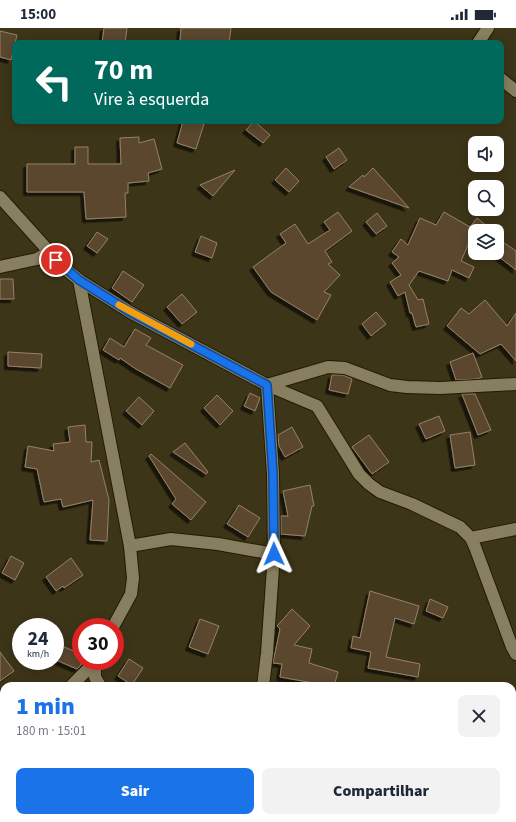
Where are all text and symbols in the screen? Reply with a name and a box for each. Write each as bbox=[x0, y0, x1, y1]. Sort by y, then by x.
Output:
text: 15:00 bbox=[20, 4, 56, 25]
text: 70 m bbox=[94, 50, 153, 90]
icon: left bbox=[28, 56, 80, 108]
text: Vire à esquerda bbox=[94, 87, 209, 112]
map controls bbox=[468, 136, 504, 260]
button: sound bbox=[468, 136, 504, 172]
button: search bbox=[468, 180, 504, 216]
button: layers bbox=[468, 224, 504, 260]
pin bbox=[39, 243, 73, 277]
icon: arrive bbox=[45, 249, 67, 271]
position arrow bbox=[253, 533, 295, 575]
speed limit sign: 30 bbox=[72, 618, 124, 670]
text: 24 bbox=[27, 625, 49, 653]
text: km/h bbox=[27, 647, 49, 661]
text: 1 min bbox=[16, 689, 75, 724]
button: close bbox=[458, 695, 500, 737]
text: 180 m · 15:01 bbox=[16, 722, 86, 740]
button: Sair bbox=[16, 768, 254, 814]
button: Compartilhar bbox=[262, 768, 500, 814]

